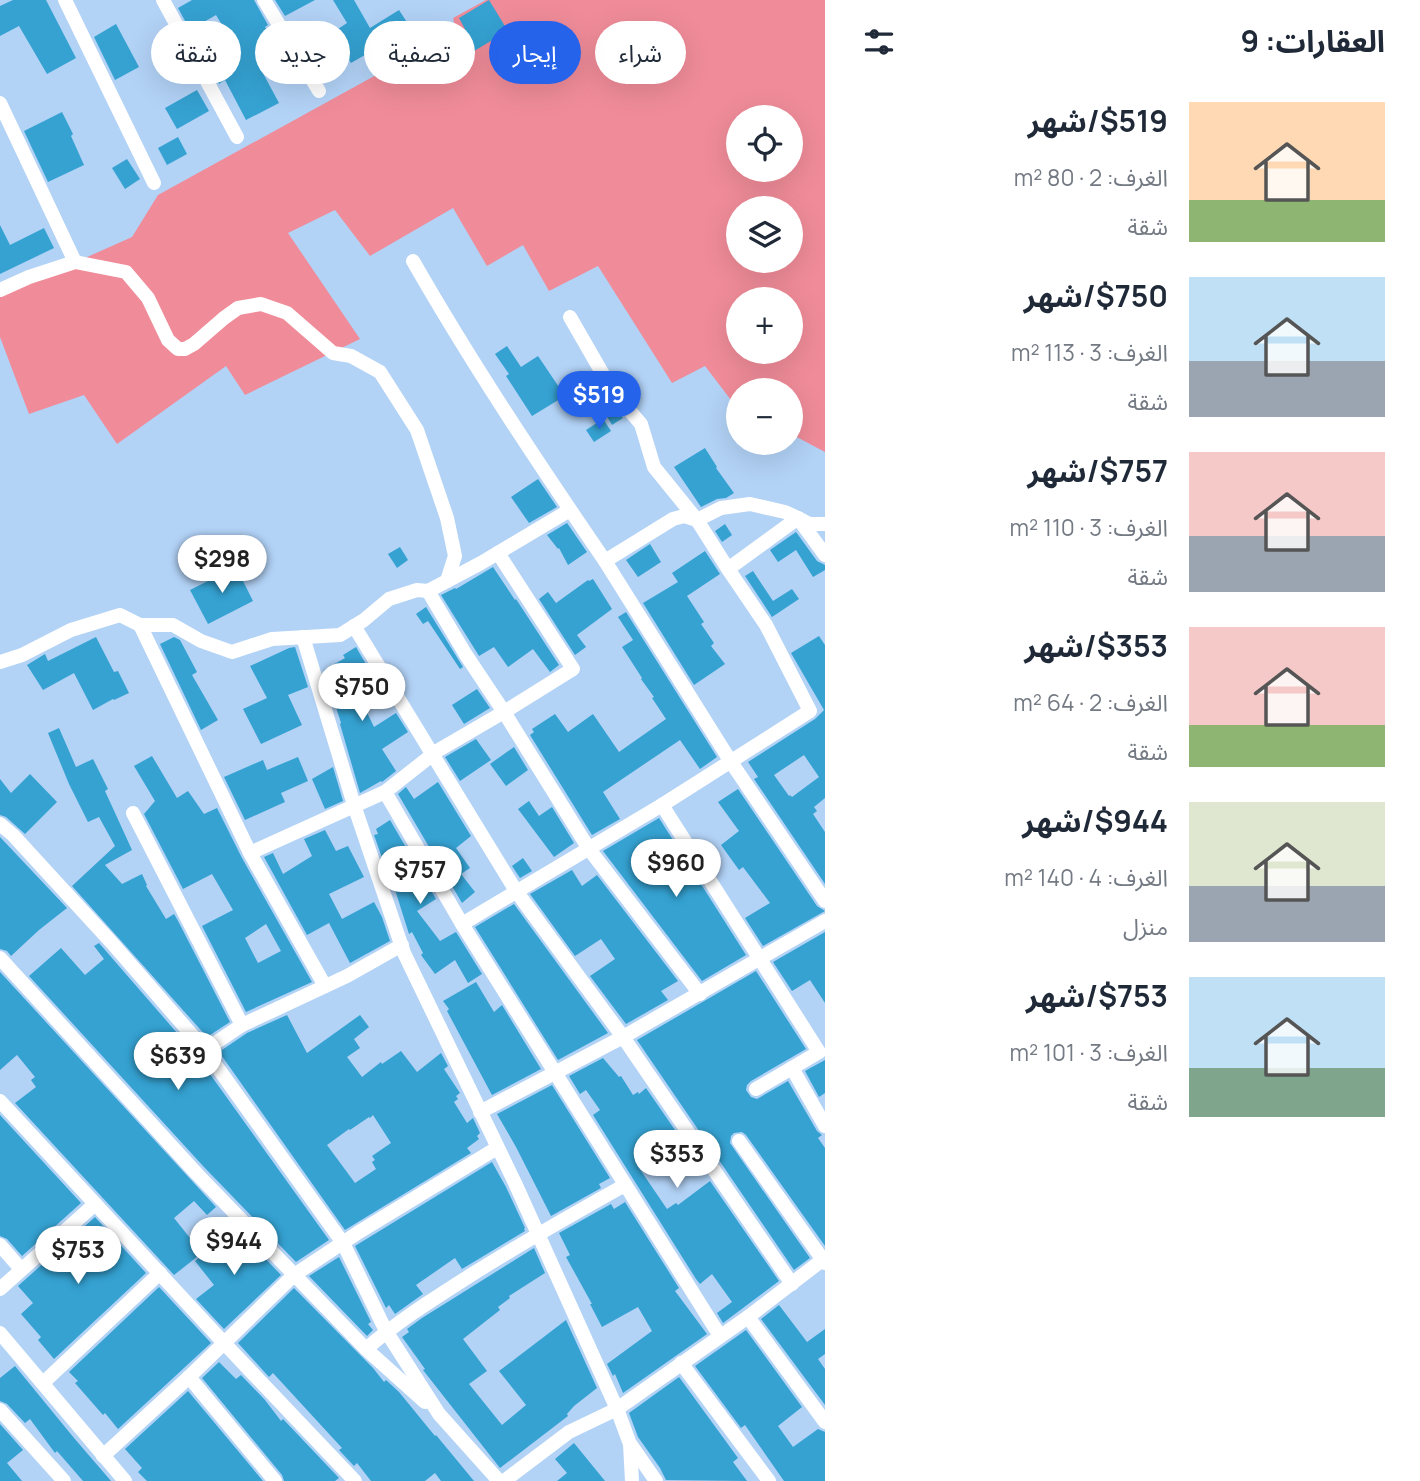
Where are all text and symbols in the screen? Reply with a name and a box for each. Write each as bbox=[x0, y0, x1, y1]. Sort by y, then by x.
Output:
text: العقارات: 9 bbox=[1241, 20, 1385, 61]
chip: شقة bbox=[151, 21, 241, 84]
chip: جديد bbox=[255, 21, 350, 84]
chip: تصفية bbox=[364, 21, 475, 84]
chip: إيجار bbox=[489, 21, 581, 84]
chip: شراء bbox=[595, 21, 686, 84]
icon: filters bbox=[860, 23, 898, 61]
text: $519/شهر bbox=[1028, 100, 1168, 141]
map controls bbox=[726, 105, 803, 455]
button: locate bbox=[726, 105, 803, 182]
icon: home bbox=[1245, 130, 1329, 214]
text: الغرف: 2 · 80 m² bbox=[1014, 161, 1168, 193]
button: layers bbox=[726, 196, 803, 273]
text: شقة bbox=[1127, 210, 1168, 242]
text: $750/شهر bbox=[1024, 275, 1168, 316]
button: + bbox=[726, 287, 803, 364]
icon: home bbox=[1245, 305, 1329, 389]
text: الغرف: 3 · 113 m² bbox=[1011, 336, 1168, 368]
pin: $519 bbox=[558, 372, 640, 431]
text: $519 bbox=[573, 378, 625, 410]
button: − bbox=[726, 378, 803, 455]
text: شقة bbox=[1127, 385, 1168, 417]
text: $757/شهر bbox=[1027, 450, 1168, 491]
icon: home bbox=[1245, 480, 1329, 564]
text: الغرف: 3 · 110 m² bbox=[1010, 511, 1168, 543]
pin: $298 bbox=[181, 536, 263, 595]
text: $298 bbox=[194, 542, 250, 574]
text: شقة bbox=[1127, 560, 1168, 592]
text: $353/شهر bbox=[1025, 625, 1168, 666]
icon: home bbox=[1245, 655, 1329, 739]
pin: $750 bbox=[321, 664, 403, 723]
text: $750 bbox=[334, 670, 390, 702]
text: الغرف: 2 · 64 m² bbox=[1013, 686, 1168, 718]
text: شقة bbox=[1127, 735, 1168, 767]
text: $944/شهر bbox=[1022, 800, 1168, 841]
icon: home bbox=[1245, 830, 1329, 914]
pin: $960 bbox=[635, 839, 717, 899]
pin: $757 bbox=[379, 846, 461, 906]
text: $960 bbox=[647, 846, 705, 878]
text: $757 bbox=[394, 853, 446, 885]
text: الغرف: 4 · 140 m² bbox=[1004, 861, 1168, 893]
text: منزل bbox=[1123, 910, 1168, 942]
text: $753/شهر bbox=[1026, 975, 1168, 1016]
icon: home bbox=[1245, 1005, 1329, 1089]
pin: $639 bbox=[137, 1032, 219, 1092]
text: الغرف: 3 · 101 m² bbox=[1010, 1036, 1168, 1068]
text: $639 bbox=[150, 1039, 206, 1071]
text: شقة bbox=[1127, 1085, 1168, 1117]
pin: $353 bbox=[636, 1130, 718, 1190]
text: $353 bbox=[650, 1137, 704, 1169]
pin: $944 bbox=[193, 1218, 275, 1277]
text: $944 bbox=[206, 1224, 262, 1256]
pin: $753 bbox=[37, 1226, 119, 1286]
text: $753 bbox=[51, 1233, 105, 1265]

